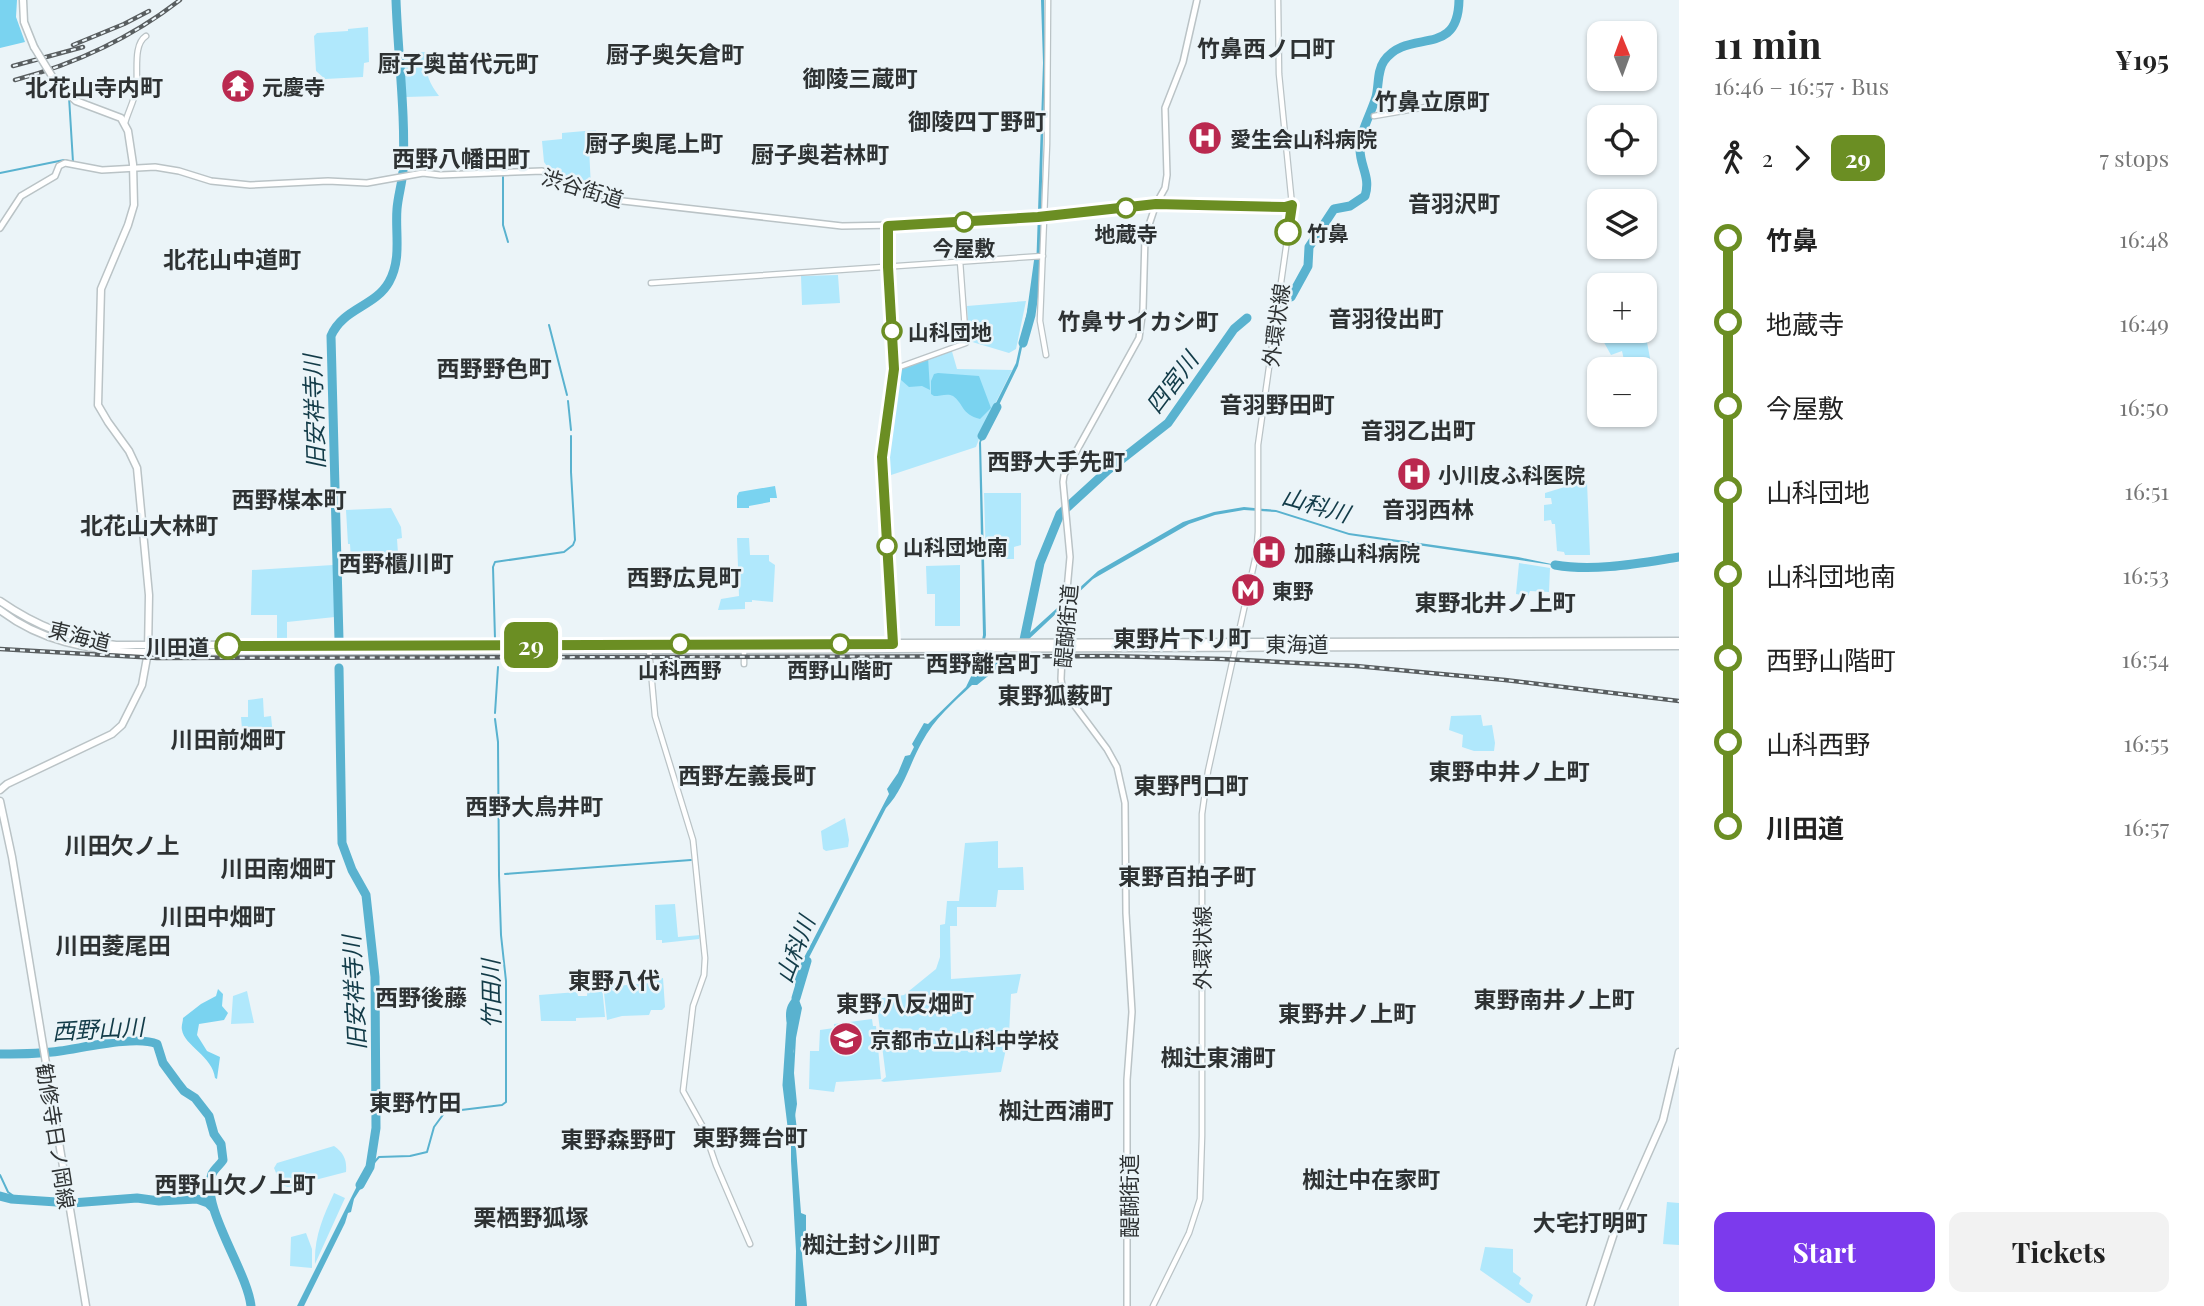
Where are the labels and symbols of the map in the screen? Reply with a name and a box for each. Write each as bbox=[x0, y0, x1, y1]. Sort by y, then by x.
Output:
north arrow bbox=[1587, 21, 1657, 91]
district label: 竹鼻西ノ口町 bbox=[1197, 32, 1335, 63]
district label: 厨子奥矢倉町 bbox=[606, 38, 744, 69]
district label: 厨子奥苗代元町 bbox=[378, 47, 539, 78]
district label: 御陵三蔵町 bbox=[803, 62, 918, 93]
temple icon: 元慶寺 bbox=[219, 67, 257, 105]
district label: 北花山寺内町 bbox=[25, 71, 163, 102]
place label: 元慶寺 bbox=[262, 72, 325, 100]
district label: 竹鼻立原町 bbox=[1375, 85, 1490, 116]
district label: 御陵四丁野町 bbox=[908, 105, 1046, 136]
hospital icon: 愛生会山科病院 bbox=[1186, 119, 1224, 157]
place label: 愛生会山科病院 bbox=[1230, 124, 1377, 152]
district label: 厨子奥尾上町 bbox=[585, 127, 723, 158]
district label: 厨子奥若林町 bbox=[751, 138, 889, 169]
district label: 西野八幡田町 bbox=[392, 142, 530, 173]
street label: 渋谷街道 bbox=[539, 161, 627, 213]
district label: 音羽沢町 bbox=[1408, 187, 1500, 218]
marker: 地蔵寺 bbox=[1116, 198, 1136, 218]
marker: 今屋敷 bbox=[954, 212, 974, 232]
place label: 竹鼻 bbox=[1307, 218, 1349, 246]
place label: 地蔵寺 bbox=[1095, 219, 1158, 247]
marker: 竹鼻 bbox=[1275, 219, 1301, 245]
place label: 今屋敷 bbox=[933, 233, 996, 261]
district label: 北花山中道町 bbox=[163, 243, 301, 274]
street label: 外環状線 bbox=[1255, 281, 1295, 369]
district label: 音羽役出町 bbox=[1329, 302, 1444, 333]
district label: 竹鼻サイカシ町 bbox=[1058, 305, 1219, 336]
place label: 山科団地 bbox=[908, 317, 992, 345]
marker: 山科団地 bbox=[882, 321, 902, 341]
water label: 四宮川 bbox=[1138, 343, 1206, 419]
water label: 旧安祥寺川 bbox=[295, 351, 330, 470]
district label: 西野野色町 bbox=[437, 352, 552, 383]
district label: 音羽野田町 bbox=[1220, 388, 1335, 419]
district label: 音羽乙出町 bbox=[1361, 414, 1476, 445]
district label: 西野大手先町 bbox=[987, 445, 1125, 476]
hospital icon: 小川皮ふ科医院 bbox=[1395, 455, 1433, 493]
place label: 小川皮ふ科医院 bbox=[1438, 460, 1585, 488]
water label: 山科川 bbox=[1279, 480, 1356, 529]
district label: 西野楳本町 bbox=[232, 483, 347, 514]
district label: 音羽西林 bbox=[1382, 493, 1474, 524]
district label: 北花山大林町 bbox=[80, 509, 218, 540]
place label: 山科団地南 bbox=[903, 532, 1008, 560]
hospital icon: 加藤山科病院 bbox=[1250, 533, 1288, 571]
marker: 山科団地南 bbox=[877, 536, 897, 556]
place label: 加藤山科病院 bbox=[1294, 538, 1420, 566]
district label: 西野櫃川町 bbox=[339, 547, 454, 578]
district label: 西野広見町 bbox=[627, 561, 742, 592]
metro station icon: 東野 bbox=[1229, 571, 1267, 609]
place label: 東野 bbox=[1272, 576, 1314, 604]
street label: 醍醐街道 bbox=[1047, 583, 1083, 669]
district label: 東野北井ノ上町 bbox=[1415, 586, 1576, 617]
street label: 東海道 bbox=[46, 614, 114, 656]
line badge: 29 bbox=[500, 622, 562, 668]
district label: 東野片下リ町 bbox=[1113, 622, 1251, 653]
street label: 東海道 bbox=[1266, 629, 1329, 657]
place label: 川田道 bbox=[146, 632, 209, 660]
marker: 川田道 bbox=[215, 633, 241, 659]
marker: 山科西野 bbox=[670, 634, 690, 654]
marker: 西野山階町 bbox=[830, 634, 850, 654]
district label: 西野離宮町 bbox=[926, 647, 1041, 678]
place label: 山科西野 bbox=[638, 655, 722, 683]
place label: 西野山階町 bbox=[788, 655, 893, 683]
district label: 東野狐薮町 bbox=[998, 679, 1113, 710]
district label: 川田前畑町 bbox=[171, 723, 286, 754]
district label: 東野中井ノ上町 bbox=[1429, 755, 1590, 786]
district label: 西野左義長町 bbox=[678, 759, 816, 790]
district label: 東野門口町 bbox=[1134, 769, 1249, 800]
district label: 西野大鳥井町 bbox=[465, 790, 603, 821]
district label: 川田欠ノ上 bbox=[65, 829, 180, 860]
district label: 川田南畑町 bbox=[221, 852, 336, 883]
district label: 東野百拍子町 bbox=[1118, 860, 1256, 891]
district label: 川田中畑町 bbox=[161, 900, 276, 931]
street label: 外環状線 bbox=[1187, 906, 1215, 990]
water label: 山科川 bbox=[767, 908, 822, 987]
district label: 川田菱尾田 bbox=[56, 929, 171, 960]
water label: 旧安祥寺川 bbox=[334, 932, 371, 1051]
water label: 竹田川 bbox=[474, 956, 506, 1029]
district label: 東野八代 bbox=[568, 964, 660, 995]
district label: 西野後藤 bbox=[375, 981, 467, 1012]
district label: 東野南井ノ上町 bbox=[1474, 983, 1635, 1014]
district label: 東野八反畑町 bbox=[836, 987, 974, 1018]
district label: 東野井ノ上町 bbox=[1278, 997, 1416, 1028]
water label: 西野山川 bbox=[51, 1010, 148, 1046]
school or university icon: 京都市立山科中学校 bbox=[827, 1020, 865, 1058]
place label: 京都市立山科中学校 bbox=[870, 1025, 1059, 1053]
district label: 椥辻東浦町 bbox=[1161, 1041, 1276, 1072]
street label: 勧修寺日ノ岡線 bbox=[32, 1061, 82, 1211]
district label: 東野竹田 bbox=[369, 1086, 461, 1117]
district label: 椥辻西浦町 bbox=[999, 1094, 1114, 1125]
district label: 東野舞台町 bbox=[693, 1121, 808, 1152]
district label: 東野森野町 bbox=[561, 1123, 676, 1154]
street label: 醍醐街道 bbox=[1114, 1154, 1142, 1238]
district label: 椥辻中在家町 bbox=[1302, 1163, 1440, 1194]
district label: 西野山欠ノ上町 bbox=[155, 1168, 316, 1199]
district label: 栗栖野狐塚 bbox=[474, 1201, 589, 1232]
district label: 大宅打明町 bbox=[1533, 1206, 1648, 1237]
district label: 椥辻封シ川町 bbox=[802, 1228, 940, 1259]

